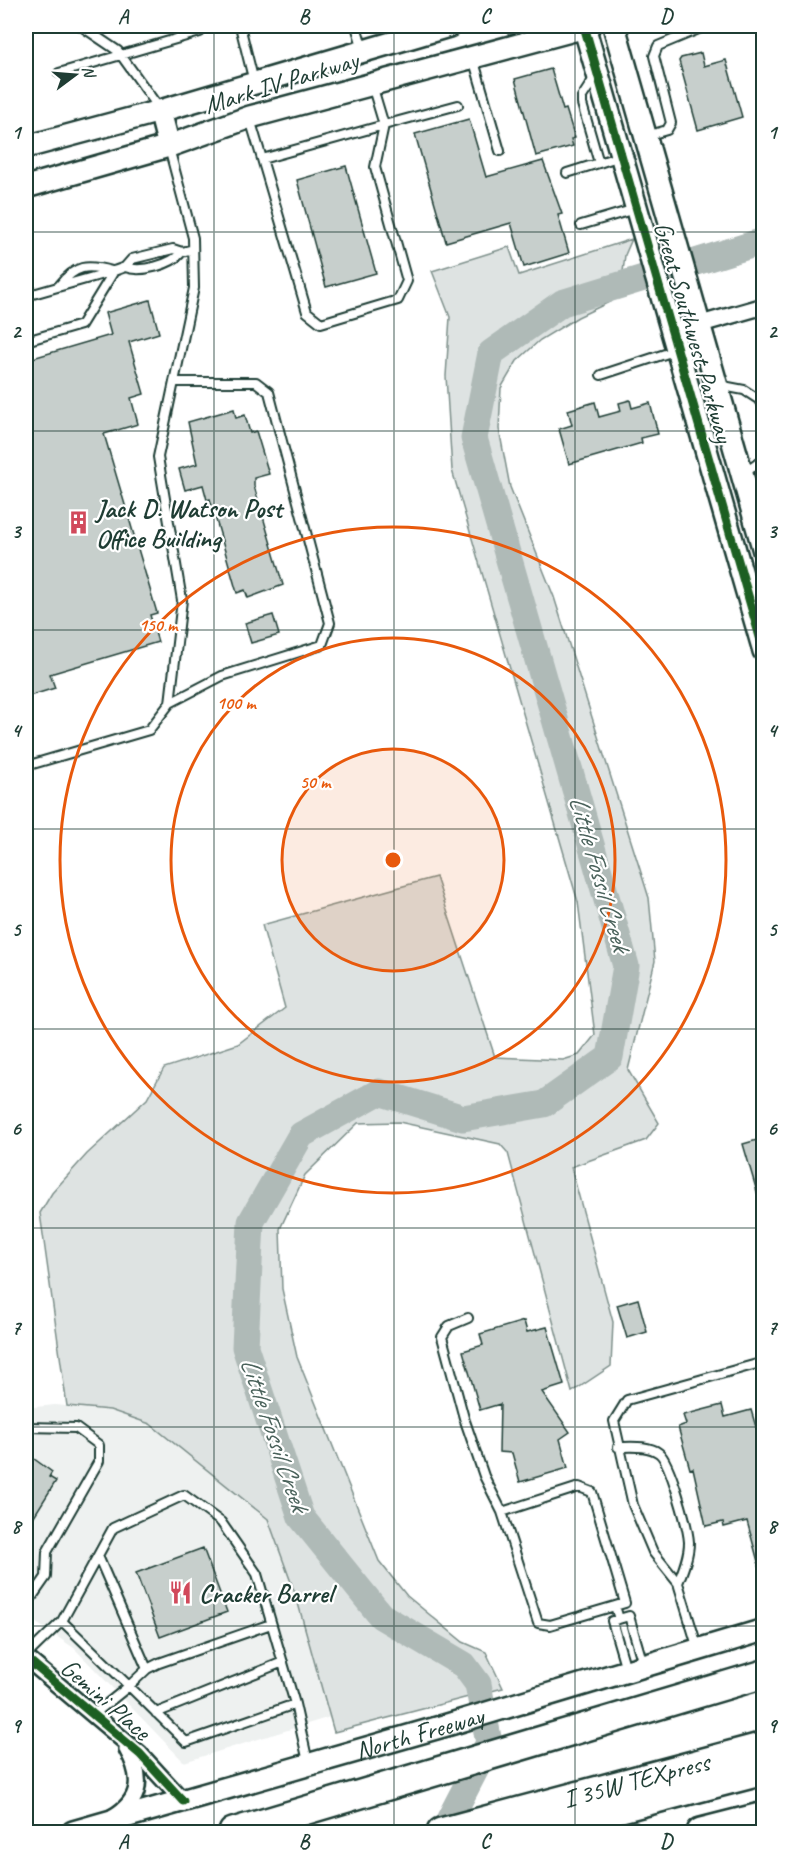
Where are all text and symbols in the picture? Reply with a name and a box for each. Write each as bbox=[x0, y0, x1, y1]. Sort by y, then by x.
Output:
text: A bbox=[118, 4, 130, 29]
text: B bbox=[299, 4, 311, 29]
text: C bbox=[480, 4, 492, 29]
text: D bbox=[660, 4, 674, 29]
street label: Mark IV Parkway bbox=[200, 43, 364, 122]
north arrow bbox=[45, 45, 105, 105]
text: N bbox=[77, 64, 100, 82]
text: 1 bbox=[12, 120, 23, 145]
text: 1 bbox=[768, 120, 779, 145]
street label: Great Southwest Parkway bbox=[646, 218, 741, 448]
text: 2 bbox=[12, 319, 23, 344]
text: 2 bbox=[768, 319, 779, 344]
place label: Jack D. Watson Post Office Building bbox=[94, 492, 285, 555]
building icon: Jack D. Watson Post Office Building bbox=[65, 510, 91, 536]
text: 3 bbox=[12, 519, 23, 544]
text: 3 bbox=[768, 519, 779, 544]
text: 150 m bbox=[139, 614, 179, 636]
text: 100 m bbox=[217, 692, 257, 714]
text: 4 bbox=[12, 718, 24, 743]
text: 4 bbox=[768, 718, 780, 743]
text: 50 m bbox=[300, 771, 332, 793]
water label: Little Fossil Creek bbox=[562, 791, 640, 959]
centre of rings bbox=[383, 850, 403, 870]
text: 5 bbox=[12, 917, 23, 942]
text: 5 bbox=[768, 917, 779, 942]
text: 6 bbox=[11, 1116, 22, 1141]
text: 6 bbox=[767, 1116, 778, 1141]
text: 7 bbox=[12, 1315, 23, 1340]
text: 7 bbox=[768, 1315, 779, 1340]
water label: Little Fossil Creek bbox=[233, 1353, 318, 1519]
text: 8 bbox=[12, 1514, 24, 1539]
text: 8 bbox=[768, 1514, 780, 1539]
place label: Cracker Barrel bbox=[199, 1577, 338, 1610]
restaurant icon: Cracker Barrel bbox=[168, 1580, 194, 1606]
street label: Gemini Place bbox=[54, 1651, 159, 1749]
street label: North Freeway bbox=[351, 1698, 489, 1767]
text: 9 bbox=[12, 1713, 23, 1738]
text: 9 bbox=[768, 1713, 779, 1738]
street label: I 35W TEXpress bbox=[560, 1745, 715, 1816]
text: A bbox=[118, 1829, 130, 1854]
text: B bbox=[299, 1829, 311, 1854]
text: C bbox=[480, 1829, 492, 1854]
text: D bbox=[660, 1829, 674, 1854]

